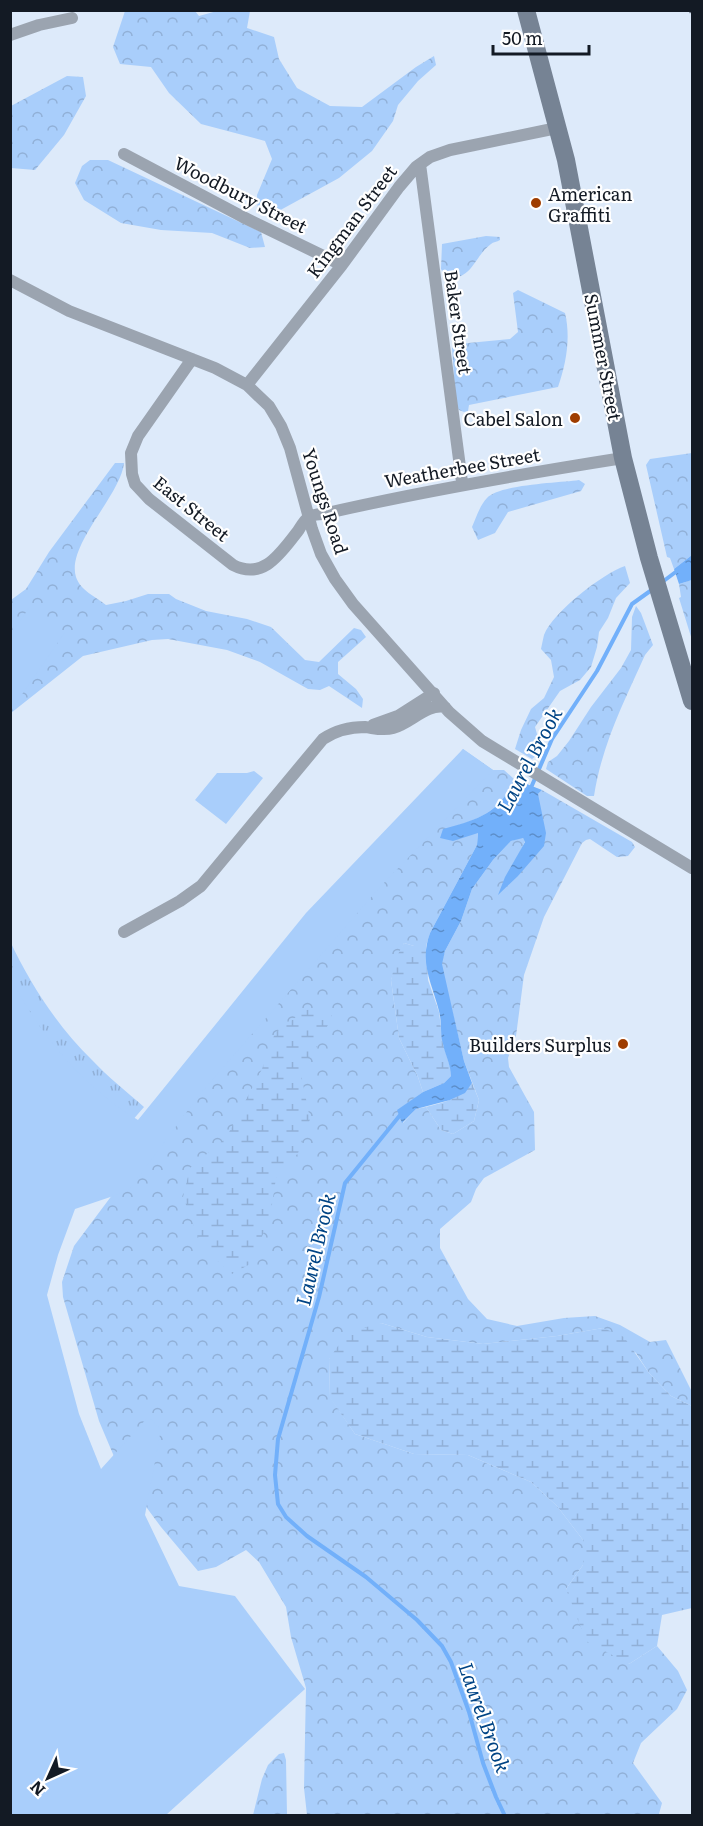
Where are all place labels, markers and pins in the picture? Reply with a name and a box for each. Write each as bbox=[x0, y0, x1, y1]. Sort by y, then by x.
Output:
place label: American Graffiti bbox=[548, 180, 632, 228]
marker: American Graffiti bbox=[529, 196, 543, 210]
place label: Cabel Salon bbox=[463, 405, 563, 432]
marker: Cabel Salon bbox=[568, 411, 582, 425]
place label: Builders Surplus bbox=[469, 1031, 611, 1058]
marker: Builders Surplus bbox=[616, 1037, 630, 1051]

